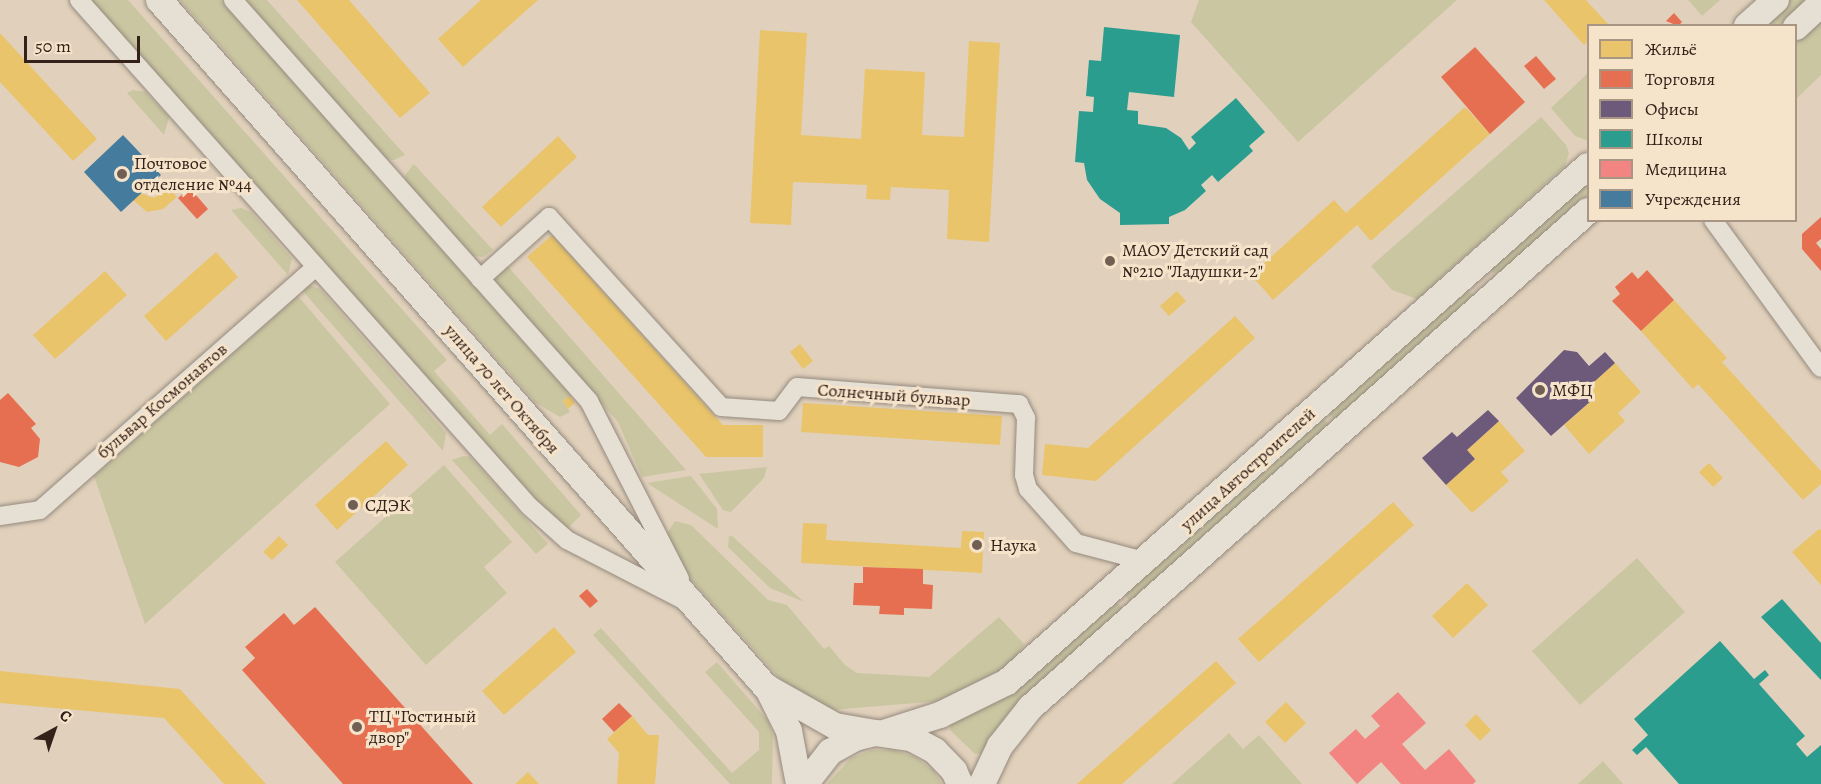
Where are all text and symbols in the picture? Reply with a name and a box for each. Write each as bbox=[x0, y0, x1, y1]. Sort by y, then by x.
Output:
scale bar bbox=[27, 24, 142, 62]
legend bbox=[1587, 24, 1797, 222]
text: 50 m bbox=[35, 34, 71, 58]
text: Жильё bbox=[1645, 37, 1697, 61]
text: Торговля bbox=[1645, 67, 1715, 91]
text: Офисы bbox=[1645, 97, 1699, 121]
text: Школы bbox=[1645, 127, 1703, 151]
place label: Почтовое отделение №44 bbox=[134, 153, 252, 195]
text: Медицина bbox=[1645, 157, 1727, 181]
marker: Почтовое отделение №44 bbox=[115, 167, 129, 181]
text: Учреждения bbox=[1645, 187, 1741, 211]
place label: МАОУ Детский сад №210 "Ладушки-2" bbox=[1122, 240, 1268, 282]
marker: МАОУ Детский сад №210 "Ладушки-2" bbox=[1103, 254, 1117, 268]
street label: улица 70 лет Октября bbox=[440, 320, 564, 458]
street label: бульвар Космонавтов bbox=[92, 338, 232, 464]
street label: Солнечный бульвар bbox=[817, 379, 971, 411]
place label: МФЦ bbox=[1552, 379, 1593, 401]
marker: МФЦ bbox=[1533, 383, 1547, 397]
street label: улица Автостроителей bbox=[1176, 403, 1320, 535]
place label: СДЭК bbox=[365, 494, 410, 516]
marker: СДЭК bbox=[346, 498, 360, 512]
place label: Наука bbox=[990, 534, 1037, 556]
marker: Наука bbox=[968, 536, 986, 554]
north arrow bbox=[24, 700, 84, 760]
text: С bbox=[55, 705, 76, 728]
place label: ТЦ "Гостиный двор" bbox=[369, 706, 477, 748]
marker: ТЦ "Гостиный двор" bbox=[350, 720, 364, 734]

